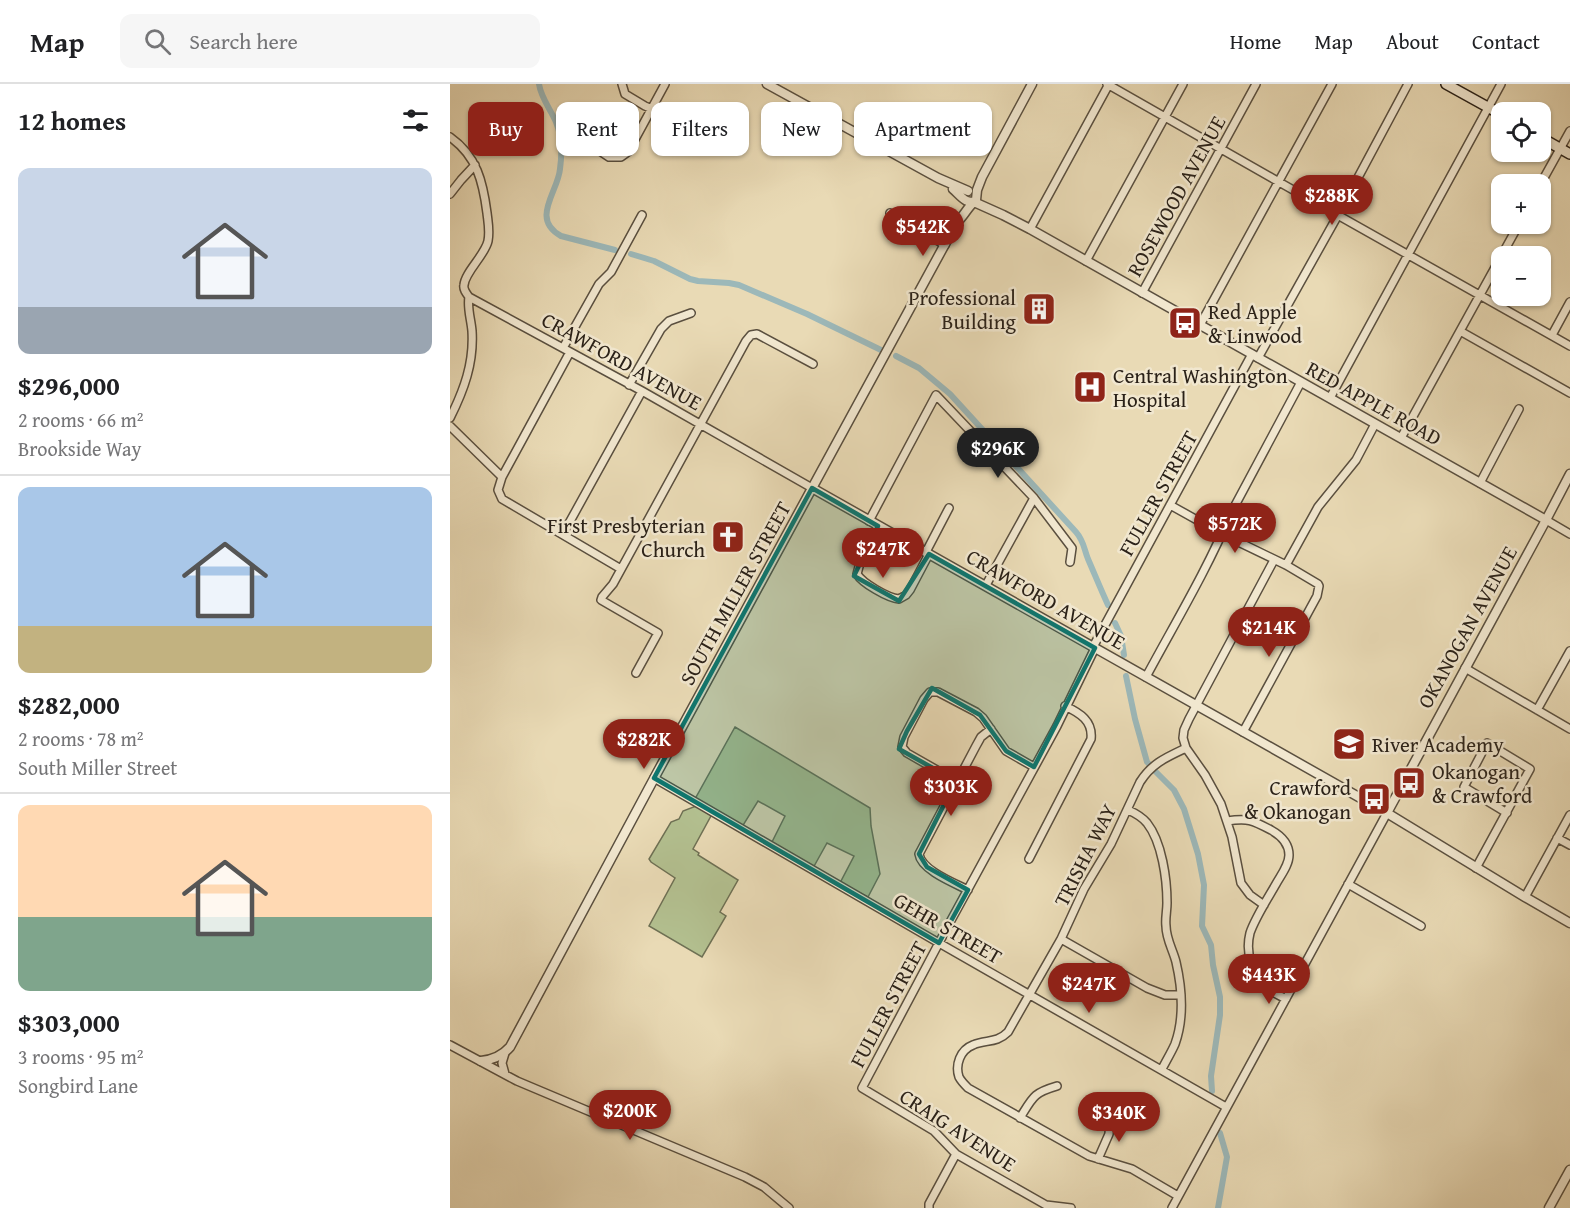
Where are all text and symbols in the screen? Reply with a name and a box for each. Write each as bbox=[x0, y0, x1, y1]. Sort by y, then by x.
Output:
search box bbox=[120, 14, 540, 68]
text: Map bbox=[30, 21, 84, 62]
icon: search bbox=[141, 25, 174, 58]
text: Search here bbox=[189, 25, 298, 57]
text: Home bbox=[1230, 26, 1281, 57]
text: Map bbox=[1314, 26, 1353, 57]
text: About bbox=[1386, 26, 1439, 57]
text: Contact bbox=[1472, 26, 1540, 57]
text: 12 homes bbox=[18, 101, 126, 140]
chip: Buy bbox=[468, 102, 544, 156]
chip: Rent bbox=[556, 102, 639, 156]
chip: Filters bbox=[651, 102, 749, 156]
chip: New bbox=[761, 102, 842, 156]
chip: Apartment bbox=[854, 102, 992, 156]
map controls bbox=[1491, 102, 1551, 306]
button: locate bbox=[1491, 102, 1551, 162]
icon: filters bbox=[399, 104, 432, 137]
street label: ROSEWOOD AVENUE bbox=[1119, 110, 1233, 282]
button: + bbox=[1491, 174, 1551, 234]
pin: $288K bbox=[1290, 175, 1374, 226]
text: $288K bbox=[1305, 180, 1359, 209]
pin: $542K bbox=[881, 206, 965, 257]
icon: home bbox=[171, 207, 279, 315]
text: $542K bbox=[896, 211, 950, 240]
button: − bbox=[1491, 246, 1551, 306]
place label: Professional Building bbox=[908, 282, 1017, 337]
building icon: Professional Building bbox=[1021, 291, 1057, 327]
place label: Red Apple & Linwood bbox=[1208, 296, 1303, 351]
street label: CRAWFORD AVENUE bbox=[536, 304, 708, 418]
bus stop icon: Red Apple & Linwood bbox=[1167, 305, 1203, 341]
street label: RED APPLE ROAD bbox=[1301, 353, 1447, 453]
place label: Central Washington Hospital bbox=[1113, 360, 1288, 415]
text: $296,000 bbox=[18, 366, 120, 405]
hospital icon: Central Washington Hospital bbox=[1072, 369, 1108, 405]
text: 2 rooms · 66 m² bbox=[18, 405, 144, 434]
street label: FULLER STREET bbox=[1111, 424, 1205, 561]
pin: $296K bbox=[956, 428, 1040, 479]
text: $296K bbox=[971, 433, 1025, 462]
text: Brookside Way bbox=[18, 434, 142, 463]
street label: SOUTH MILLER STREET bbox=[672, 495, 799, 691]
pin: $572K bbox=[1193, 503, 1277, 554]
text: $572K bbox=[1208, 508, 1262, 537]
place label: First Presbyterian Church bbox=[547, 510, 705, 565]
church icon: First Presbyterian Church bbox=[710, 519, 746, 555]
icon: home bbox=[171, 526, 279, 634]
pin: $247K bbox=[841, 528, 925, 579]
text: $247K bbox=[856, 533, 910, 562]
street label: OKANOGAN AVENUE bbox=[1409, 540, 1525, 714]
street label: CRAWFORD AVENUE bbox=[961, 541, 1132, 657]
pin: $214K bbox=[1227, 607, 1311, 658]
text: $214K bbox=[1242, 612, 1296, 641]
text: $282,000 bbox=[18, 685, 120, 724]
pin: $282K bbox=[602, 719, 686, 770]
text: 2 rooms · 78 m² bbox=[18, 724, 144, 753]
text: $282K bbox=[617, 724, 671, 753]
school or university icon: River Academy bbox=[1331, 726, 1367, 762]
place label: River Academy bbox=[1372, 729, 1504, 760]
text: South Miller Street bbox=[18, 753, 177, 782]
place label: Okanogan & Crawford bbox=[1432, 756, 1533, 811]
bus stop icon: Okanogan & Crawford bbox=[1391, 765, 1427, 801]
pin: $303K bbox=[909, 766, 993, 817]
text: $303K bbox=[924, 771, 978, 800]
place label: Crawford & Okanogan bbox=[1244, 772, 1352, 827]
bus stop icon: Crawford & Okanogan bbox=[1356, 781, 1392, 817]
street label: TRISHA WAY bbox=[1046, 798, 1124, 912]
icon: home bbox=[171, 844, 279, 952]
street label: GEHR STREET bbox=[888, 884, 1008, 972]
street label: FULLER STREET bbox=[842, 935, 934, 1073]
pin: $443K bbox=[1227, 954, 1311, 1005]
text: $443K bbox=[1242, 959, 1296, 988]
pin: $247K bbox=[1047, 963, 1131, 1014]
text: $247K bbox=[1062, 968, 1116, 997]
text: $303,000 bbox=[18, 1003, 120, 1042]
text: 3 rooms · 95 m² bbox=[18, 1042, 144, 1071]
text: Songbird Lane bbox=[18, 1071, 138, 1100]
street label: CRAIG AVENUE bbox=[894, 1081, 1023, 1180]
pin: $200K bbox=[588, 1090, 672, 1141]
pin: $340K bbox=[1077, 1092, 1161, 1143]
text: $200K bbox=[603, 1095, 657, 1124]
text: $340K bbox=[1092, 1097, 1146, 1126]

